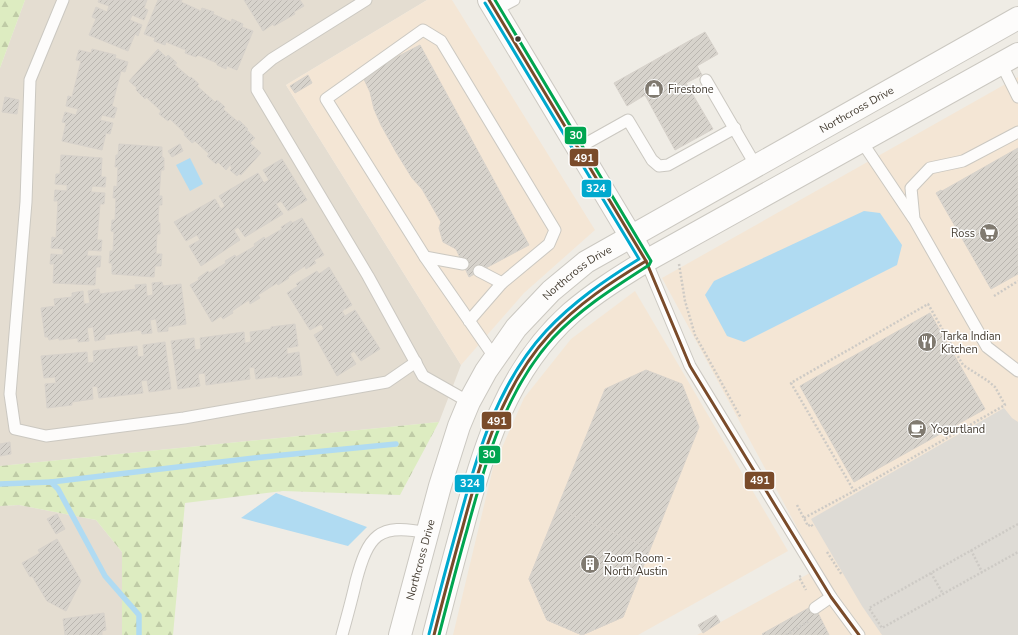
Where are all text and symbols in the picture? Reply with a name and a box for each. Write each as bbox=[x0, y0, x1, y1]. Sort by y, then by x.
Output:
unlabelled marker bbox=[513, 34, 523, 44]
shop icon: Firestone bbox=[643, 78, 665, 100]
place label: Firestone bbox=[668, 82, 714, 97]
street label: Northcross Drive bbox=[817, 83, 897, 137]
line badge: 30 bbox=[564, 126, 587, 145]
text: 30 bbox=[569, 128, 583, 143]
line badge: 491 bbox=[569, 148, 599, 167]
text: 491 bbox=[574, 151, 594, 166]
line badge: 324 bbox=[581, 179, 612, 198]
text: 324 bbox=[586, 181, 606, 196]
supermarket icon: Ross bbox=[978, 222, 1000, 244]
place label: Ross bbox=[951, 226, 975, 241]
street label: Northcross Drive bbox=[539, 242, 615, 303]
place label: Tarka Indian Kitchen bbox=[941, 329, 1001, 357]
restaurant icon: Tarka Indian Kitchen bbox=[916, 331, 938, 353]
line badge: 491 bbox=[481, 411, 512, 430]
text: 491 bbox=[487, 414, 507, 429]
cafe icon: Yogurtland bbox=[906, 418, 928, 440]
place label: Yogurtland bbox=[930, 422, 985, 437]
line badge: 30 bbox=[478, 445, 501, 464]
text: 30 bbox=[482, 447, 496, 462]
line badge: 491 bbox=[744, 471, 775, 490]
text: 491 bbox=[750, 473, 770, 488]
line badge: 324 bbox=[454, 474, 485, 493]
text: 324 bbox=[460, 476, 480, 491]
street label: Northcross Drive bbox=[403, 518, 439, 602]
place label: Zoom Room - North Austin bbox=[604, 551, 671, 579]
building icon: Zoom Room - North Austin bbox=[579, 553, 601, 575]

